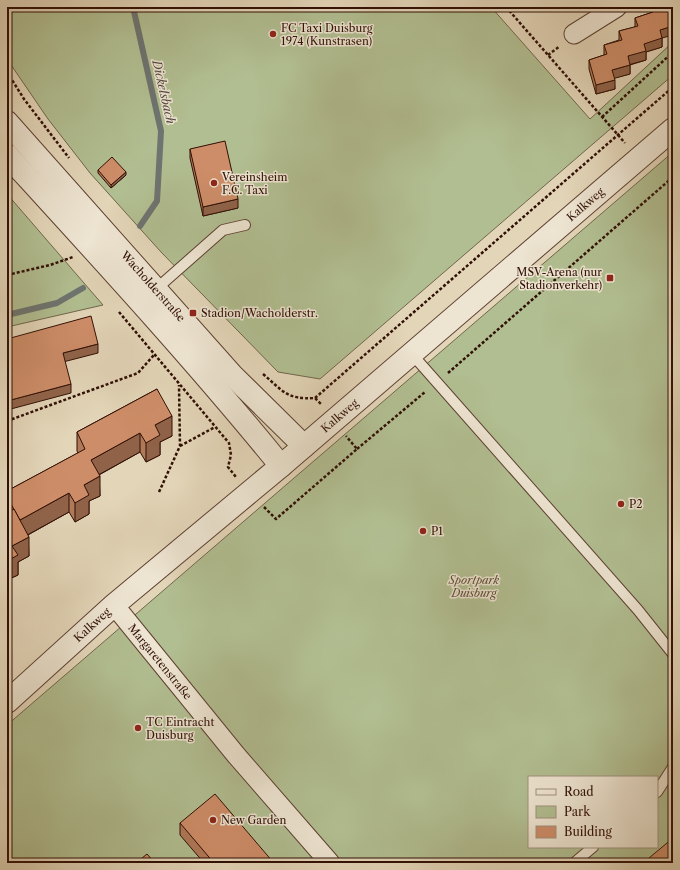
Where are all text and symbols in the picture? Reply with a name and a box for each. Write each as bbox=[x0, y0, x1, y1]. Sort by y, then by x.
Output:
place label: FC Taxi Duisburg 1974 (Kunstrasen) bbox=[281, 21, 373, 48]
marker: FC Taxi Duisburg 1974 (Kunstrasen) bbox=[268, 29, 278, 39]
water label: Dickelsbach bbox=[149, 58, 179, 126]
place label: Vereinsheim F.C. Taxi bbox=[221, 170, 288, 197]
marker: Vereinsheim F.C. Taxi bbox=[209, 178, 219, 188]
street label: Kalkweg bbox=[564, 184, 607, 224]
street label: Wacholderstraße bbox=[117, 247, 188, 325]
place label: MSV-Arena (nur Stadionverkehr) bbox=[516, 265, 602, 292]
marker: MSV-Arena (nur Stadionverkehr) bbox=[605, 273, 615, 283]
place label: Stadion/Wacholderstr. bbox=[201, 306, 318, 320]
marker: Stadion/Wacholderstr. bbox=[188, 308, 198, 318]
street label: Kalkweg bbox=[318, 396, 361, 435]
place label: P2 bbox=[629, 497, 643, 511]
marker: P2 bbox=[616, 499, 626, 509]
place label: P1 bbox=[431, 524, 443, 538]
marker: P1 bbox=[418, 526, 428, 536]
park label: Sportpark Duisburg bbox=[448, 573, 499, 600]
street label: Kalkweg bbox=[71, 604, 114, 645]
street label: Margaretenstraße bbox=[125, 621, 195, 702]
place label: TC Eintracht Duisburg bbox=[146, 715, 214, 742]
marker: TC Eintracht Duisburg bbox=[133, 723, 143, 733]
legend bbox=[528, 776, 658, 848]
text: Road bbox=[564, 784, 594, 799]
text: Park bbox=[564, 804, 591, 819]
place label: New Garden bbox=[221, 813, 286, 827]
marker: New Garden bbox=[208, 815, 218, 825]
text: Building bbox=[564, 824, 612, 839]

